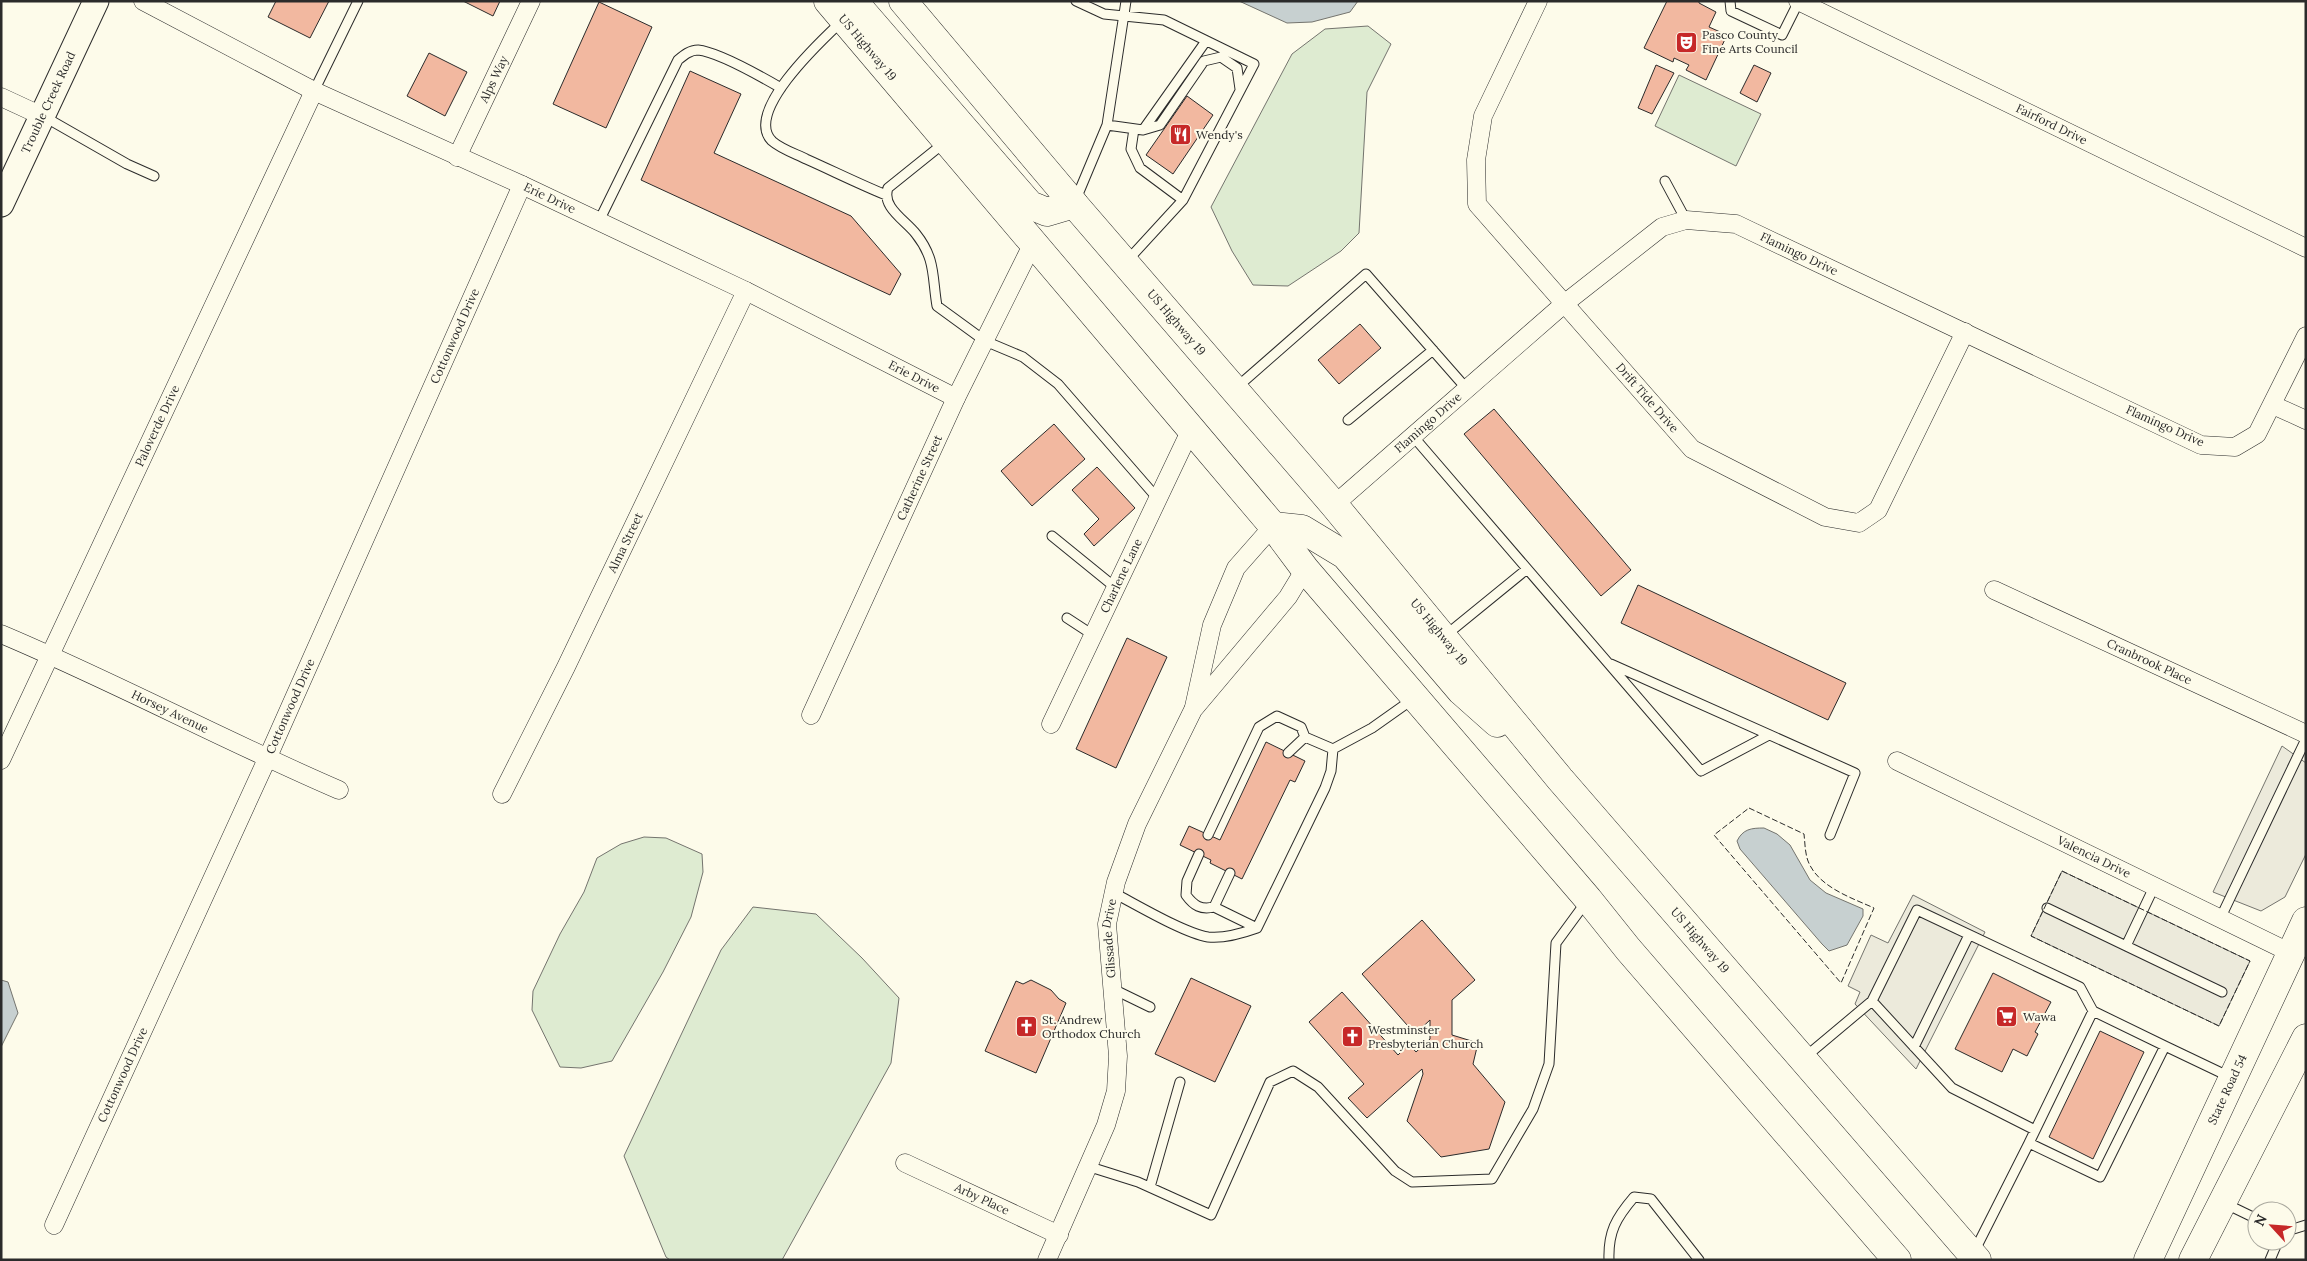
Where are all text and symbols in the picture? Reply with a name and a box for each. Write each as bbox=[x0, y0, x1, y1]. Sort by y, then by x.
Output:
street label: US Highway 19 bbox=[836, 11, 900, 83]
place label: Pasco County Fine Arts Council bbox=[1702, 27, 1798, 56]
theatre icon: Pasco County Fine Arts Council bbox=[1674, 30, 1698, 54]
street label: Trouble Creek Road bbox=[18, 49, 78, 156]
street label: Alps Way bbox=[475, 52, 511, 106]
street label: Fairford Drive bbox=[2014, 100, 2090, 148]
restaurant icon: Wendy's bbox=[1168, 123, 1192, 147]
place label: Wendy's bbox=[1196, 127, 1243, 142]
street label: Erie Drive bbox=[521, 179, 579, 217]
street label: Flamingo Drive bbox=[1758, 229, 1841, 279]
street label: Cottonwood Drive bbox=[427, 286, 482, 386]
street label: US Highway 19 bbox=[1144, 286, 1209, 358]
street label: Erie Drive bbox=[886, 357, 943, 396]
street label: Drift Tide Drive bbox=[1613, 360, 1682, 436]
street label: Paloverde Drive bbox=[131, 382, 183, 469]
street label: Flamingo Drive bbox=[1391, 389, 1465, 456]
street label: Flamingo Drive bbox=[2124, 402, 2207, 450]
street label: Catherine Street bbox=[893, 432, 945, 523]
street label: Alma Street bbox=[604, 510, 646, 576]
street label: Charlene Lane bbox=[1097, 535, 1145, 615]
street label: US Highway 19 bbox=[1407, 595, 1471, 668]
street label: Cranbrook Place bbox=[2104, 635, 2195, 688]
street label: Cottonwood Drive bbox=[262, 656, 318, 756]
street label: Horsey Avenue bbox=[129, 686, 212, 736]
street label: Valencia Drive bbox=[2054, 832, 2134, 881]
street label: Glissade Drive bbox=[1098, 897, 1119, 979]
street label: US Highway 19 bbox=[1668, 904, 1733, 976]
supermarket icon: Wawa bbox=[1995, 1005, 2019, 1029]
place label: Wawa bbox=[2023, 1009, 2056, 1024]
place label: St. Andrew Orthodox Church bbox=[1042, 1012, 1141, 1041]
church icon: St. Andrew Orthodox Church bbox=[1014, 1015, 1038, 1039]
place label: Westminster Presbyterian Church bbox=[1368, 1022, 1484, 1051]
street label: Cottonwood Drive bbox=[94, 1024, 151, 1125]
church icon: Westminster Presbyterian Church bbox=[1340, 1025, 1364, 1049]
street label: State Road 54 bbox=[2204, 1051, 2250, 1127]
street label: Arby Place bbox=[952, 1179, 1012, 1218]
north arrow bbox=[2247, 1201, 2297, 1251]
text: N bbox=[2250, 1211, 2271, 1229]

